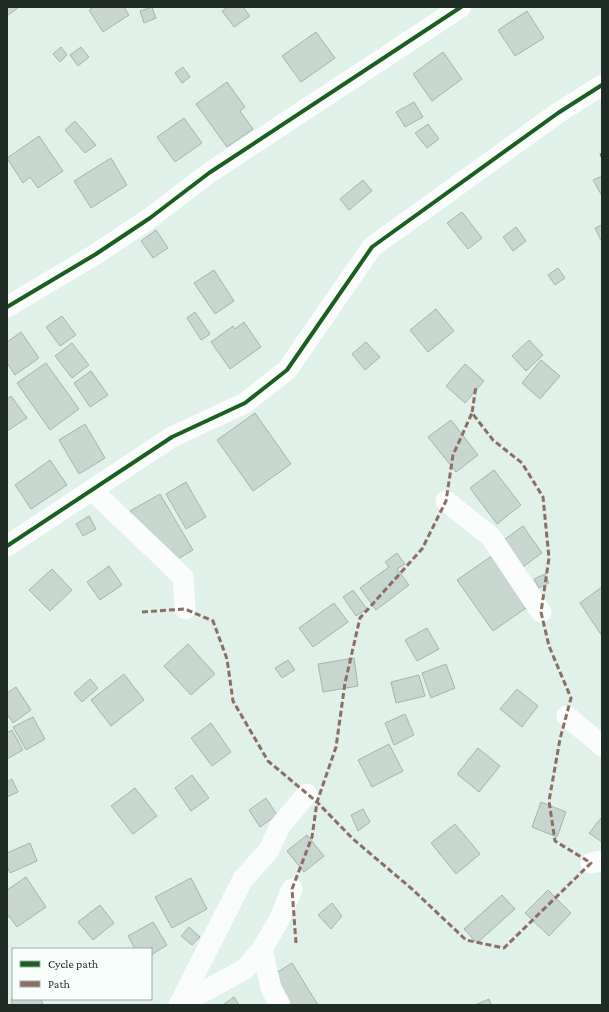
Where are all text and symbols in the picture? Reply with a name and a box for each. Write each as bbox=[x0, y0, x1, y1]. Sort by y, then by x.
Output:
legend bbox=[12, 948, 152, 1000]
text: Cycle path bbox=[48, 957, 99, 971]
text: Path bbox=[48, 977, 70, 991]

